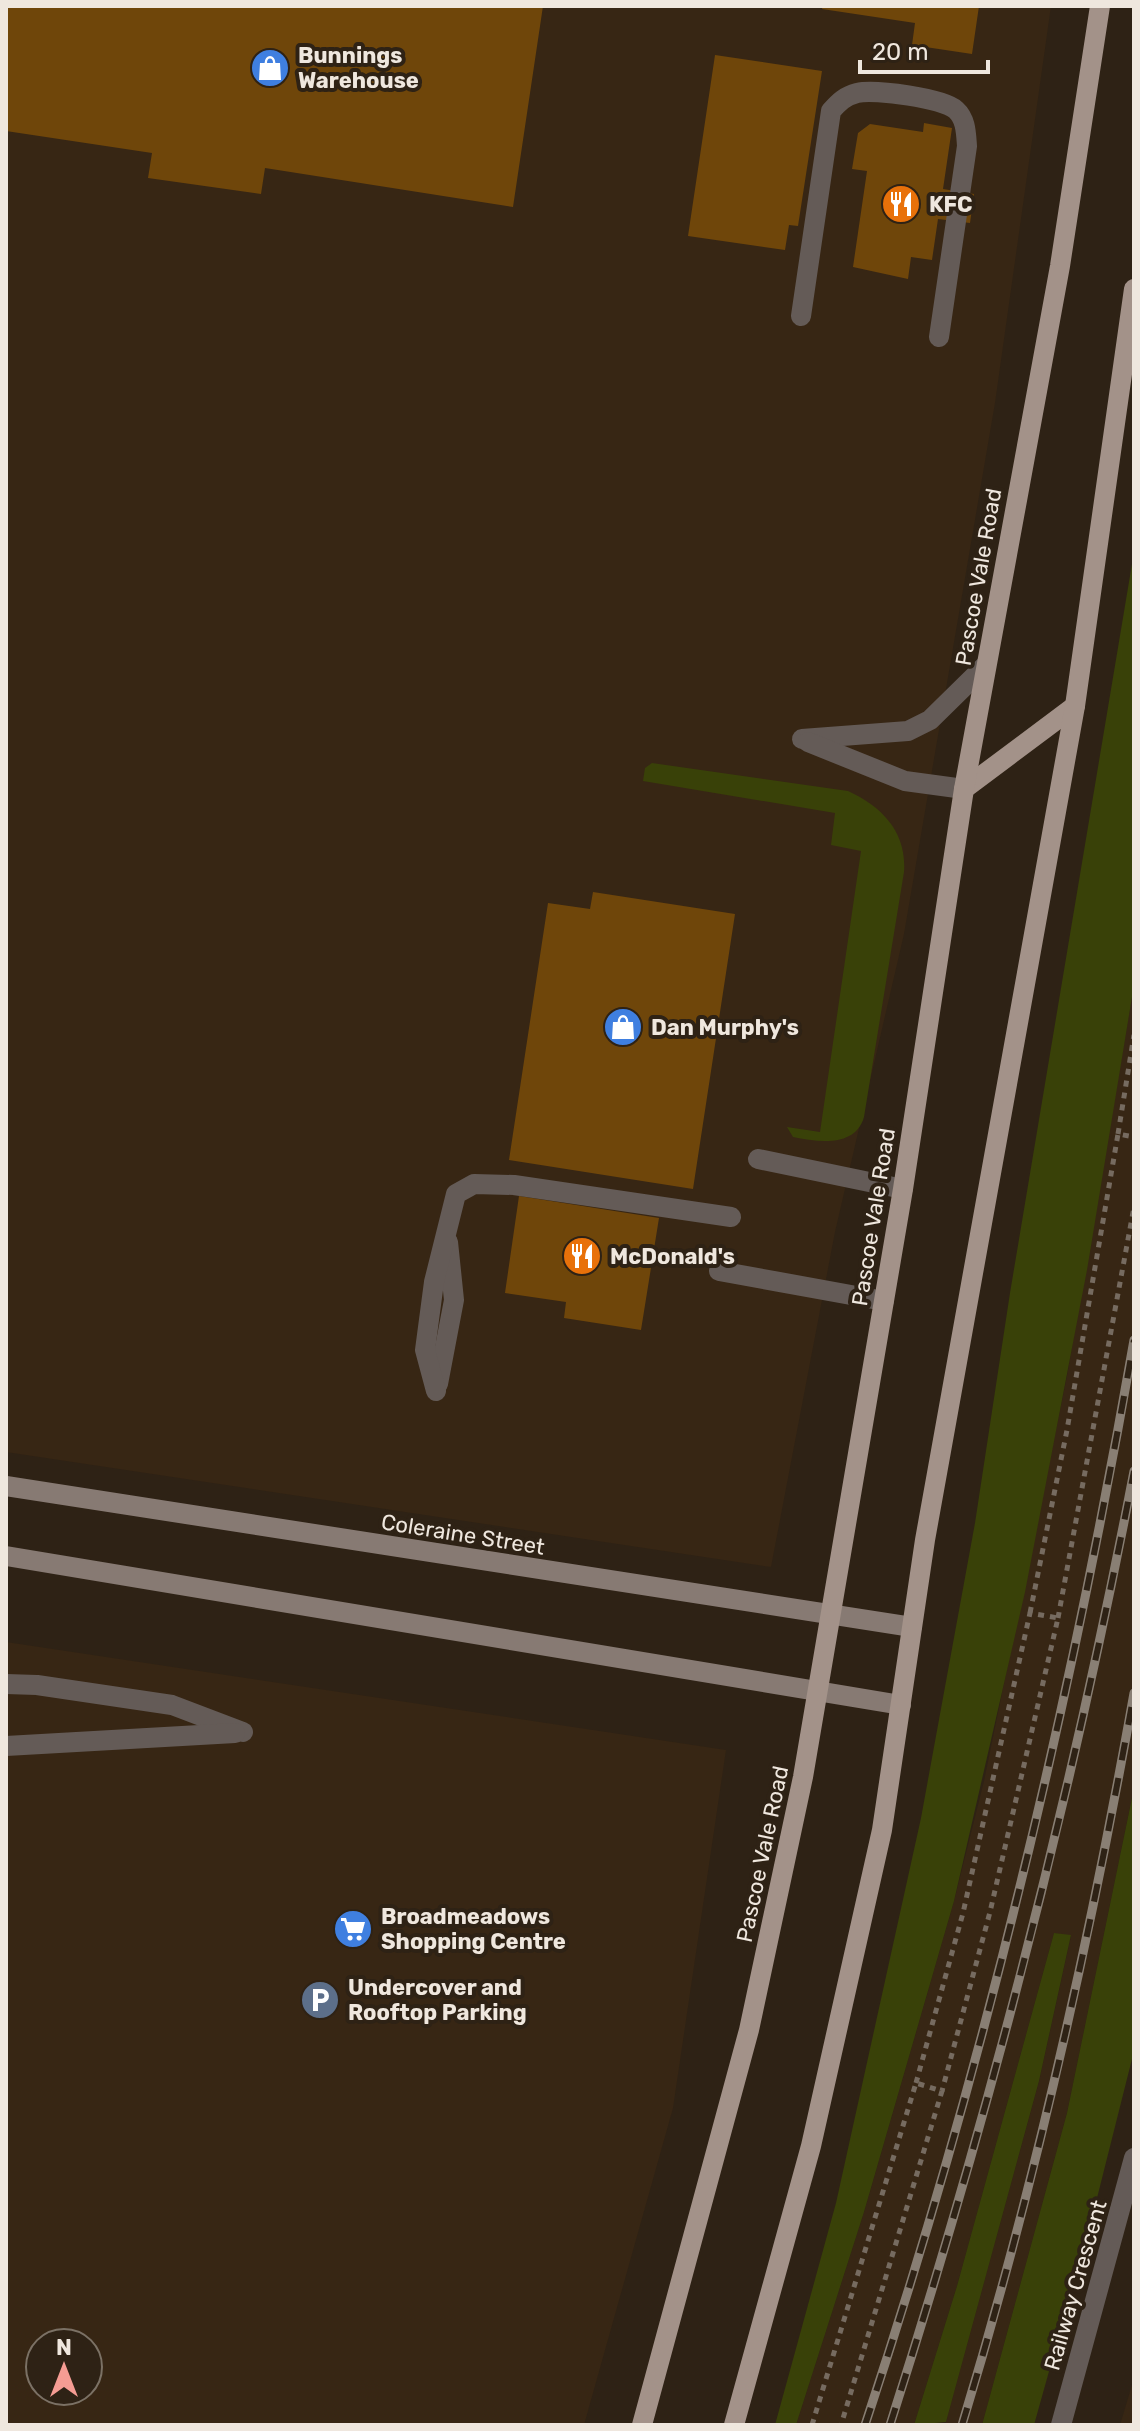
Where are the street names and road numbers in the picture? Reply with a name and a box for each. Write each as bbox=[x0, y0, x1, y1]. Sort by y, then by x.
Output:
street label: Pascoe Vale Road bbox=[950, 486, 1007, 668]
street label: Pascoe Vale Road bbox=[846, 1126, 901, 1308]
street label: Coleraine Street bbox=[379, 1508, 547, 1561]
street label: Pascoe Vale Road bbox=[731, 1763, 794, 1945]
street label: Railway Crescent bbox=[1038, 2196, 1113, 2373]

